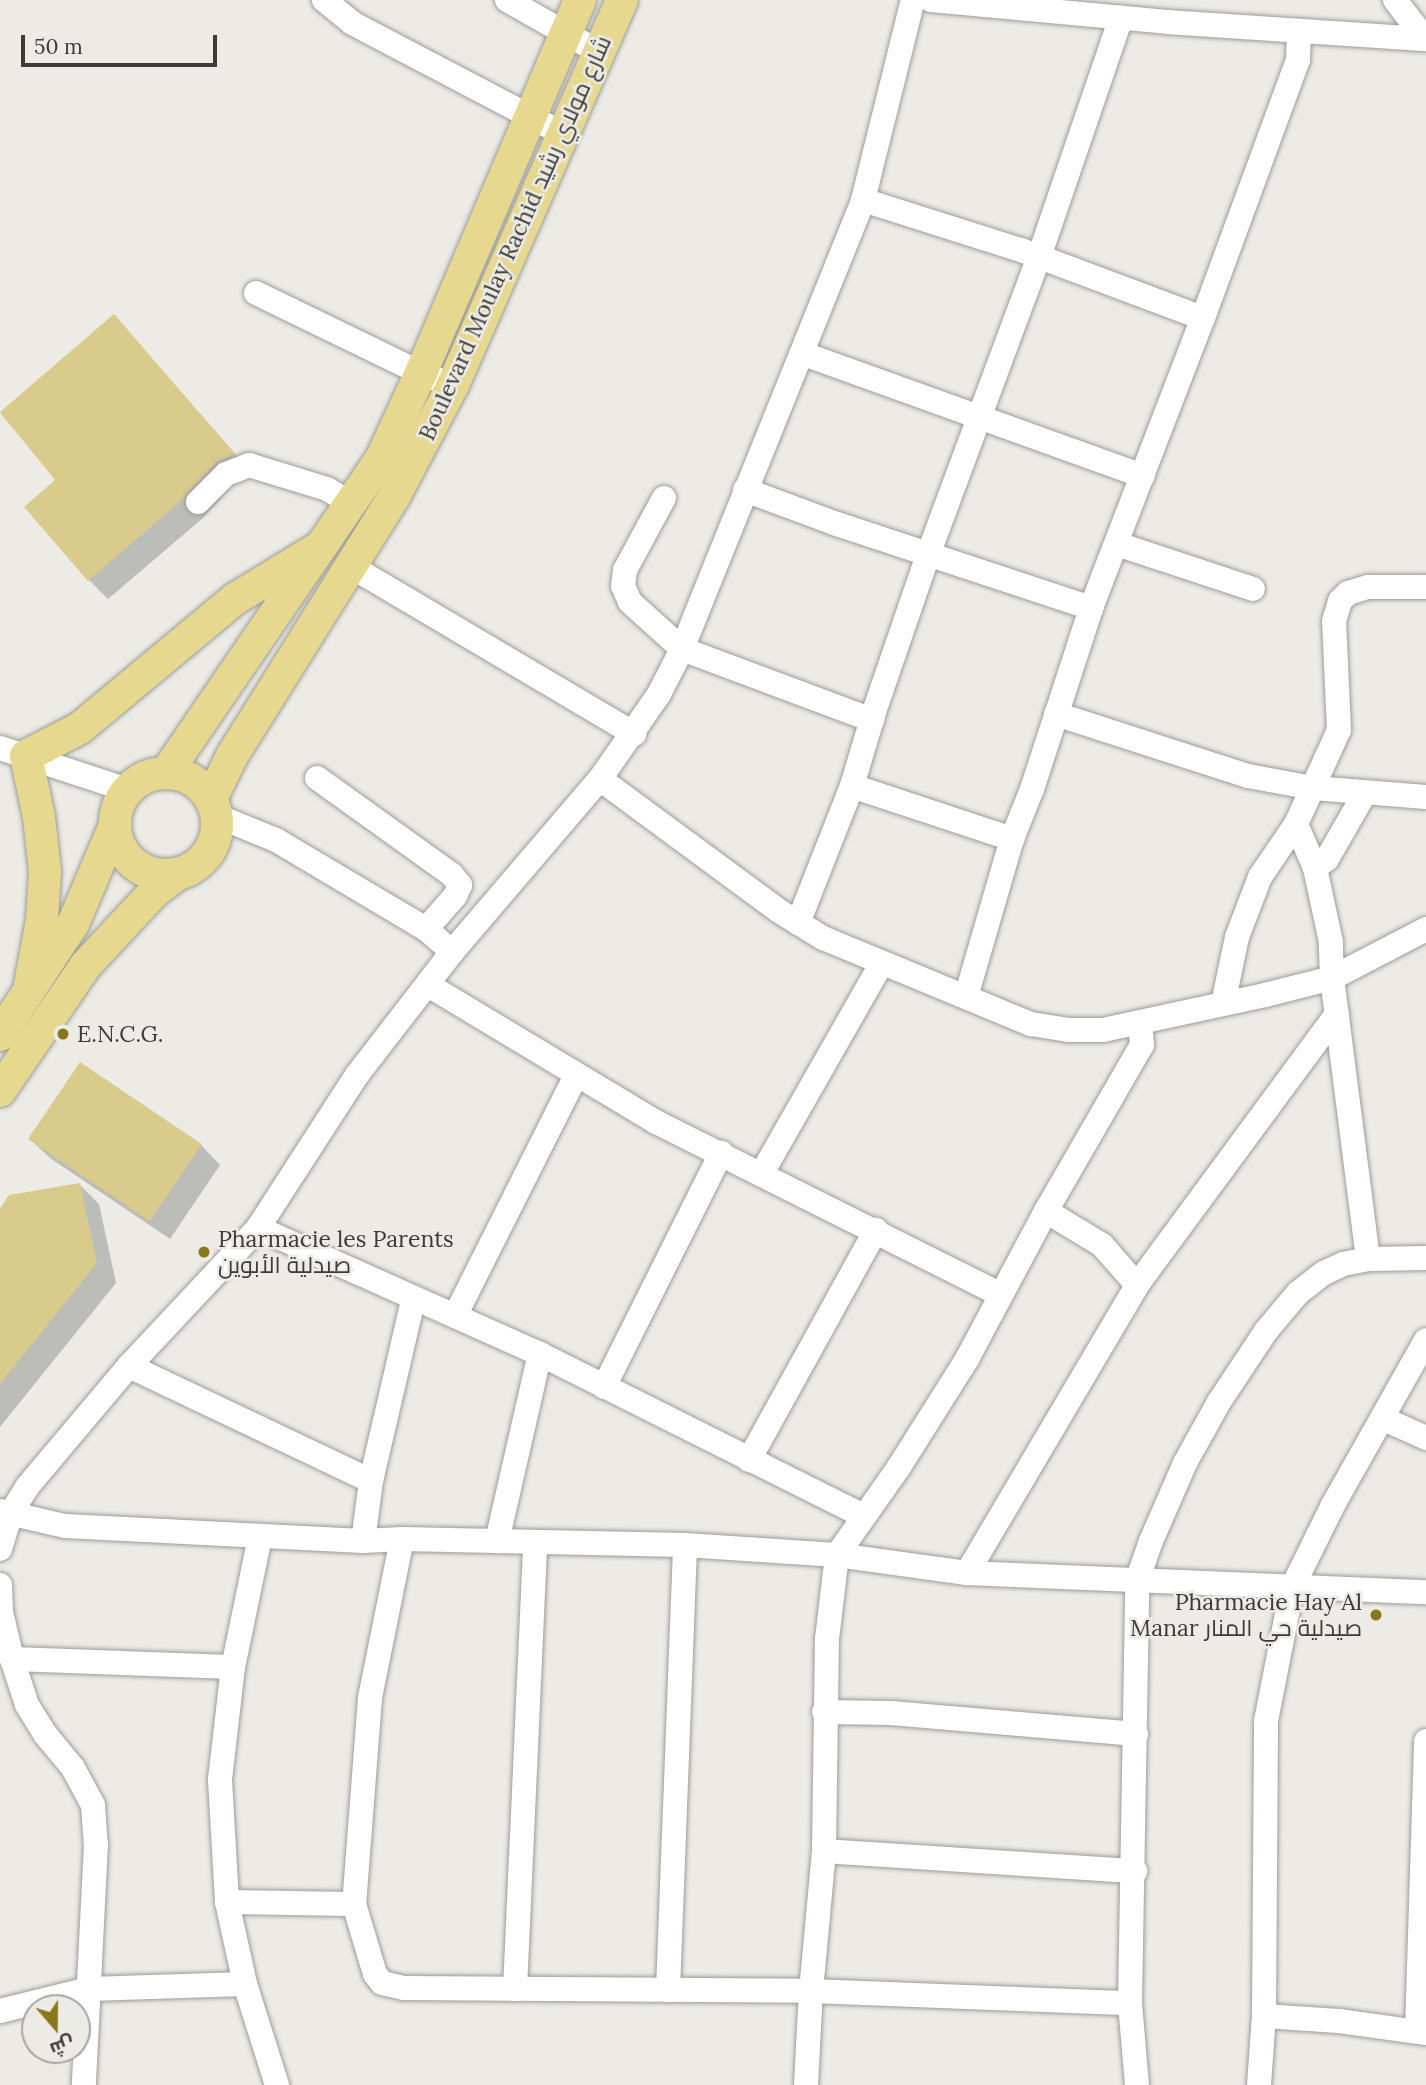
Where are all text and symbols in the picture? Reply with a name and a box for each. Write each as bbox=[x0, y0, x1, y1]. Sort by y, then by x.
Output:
scale bar bbox=[24, 21, 220, 65]
street label: Boulevard Moulay Rachid شارع مولاي رشيد bbox=[413, 31, 617, 445]
text: 50 m bbox=[34, 33, 83, 60]
place label: E.N.C.G. bbox=[77, 1020, 164, 1048]
marker: E.N.C.G. bbox=[55, 1026, 71, 1042]
place label: Pharmacie les Parents صيدلية الأبوين bbox=[218, 1225, 454, 1279]
marker: Pharmacie les Parents صيدلية الأبوين bbox=[196, 1244, 212, 1260]
place label: Pharmacie Hay Al Manar صيدلية حي المنار bbox=[1130, 1588, 1362, 1642]
marker: Pharmacie Hay Al Manar صيدلية حي المنار bbox=[1368, 1607, 1384, 1623]
north arrow bbox=[21, 1994, 91, 2064]
text: ش bbox=[47, 2031, 78, 2062]

